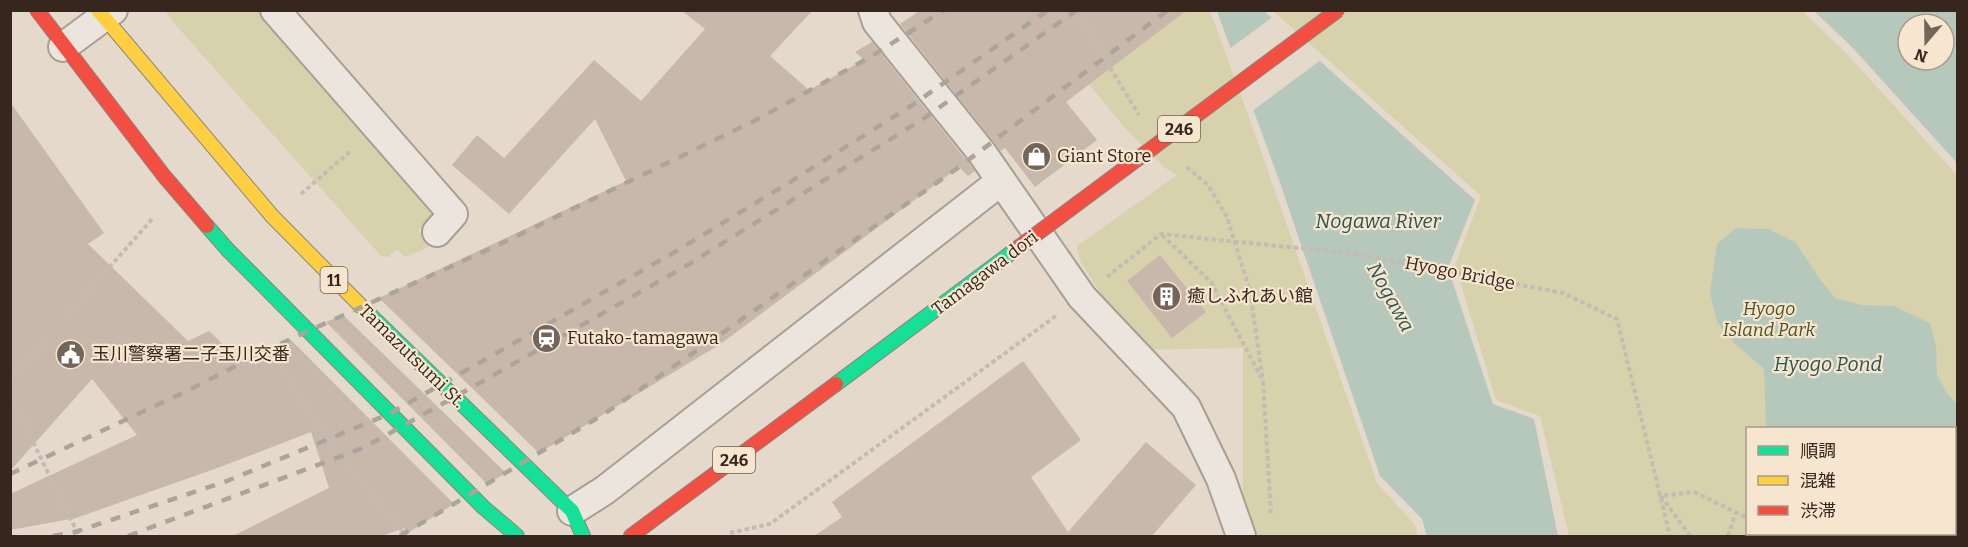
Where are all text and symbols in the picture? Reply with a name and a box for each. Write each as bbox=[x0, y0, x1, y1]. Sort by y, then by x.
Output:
north arrow bbox=[1896, 12, 1956, 72]
text: N bbox=[1912, 45, 1930, 67]
road number: 246 bbox=[1158, 116, 1200, 142]
shop icon: Giant Store bbox=[1020, 140, 1052, 172]
place label: Giant Store bbox=[1057, 145, 1151, 167]
water label: Nogawa River bbox=[1315, 209, 1442, 233]
street label: Tamagawa dori bbox=[928, 226, 1042, 320]
street label: Hyogo Bridge bbox=[1403, 252, 1517, 294]
water label: Nogawa bbox=[1362, 258, 1420, 336]
road number: 11 bbox=[320, 267, 348, 293]
building icon: 癒しふれあい館 bbox=[1150, 280, 1182, 312]
place label: 癒しふれあい館 bbox=[1187, 285, 1313, 307]
park label: Hyogo Island Park bbox=[1723, 298, 1815, 341]
street label: Tamazutsumi St. bbox=[354, 300, 470, 412]
station icon: Futako-tamagawa bbox=[530, 322, 562, 354]
place label: Futako-tamagawa bbox=[567, 327, 719, 349]
public building icon: 玉川警察署二子玉川交番 bbox=[55, 338, 87, 370]
place label: 玉川警察署二子玉川交番 bbox=[92, 343, 290, 365]
water label: Hyogo Pond bbox=[1774, 352, 1883, 376]
legend bbox=[1746, 427, 1956, 535]
text: 順調 bbox=[1800, 440, 1836, 462]
road number: 246 bbox=[713, 447, 755, 473]
text: 混雑 bbox=[1800, 470, 1836, 492]
text: 渋滞 bbox=[1800, 500, 1836, 522]

